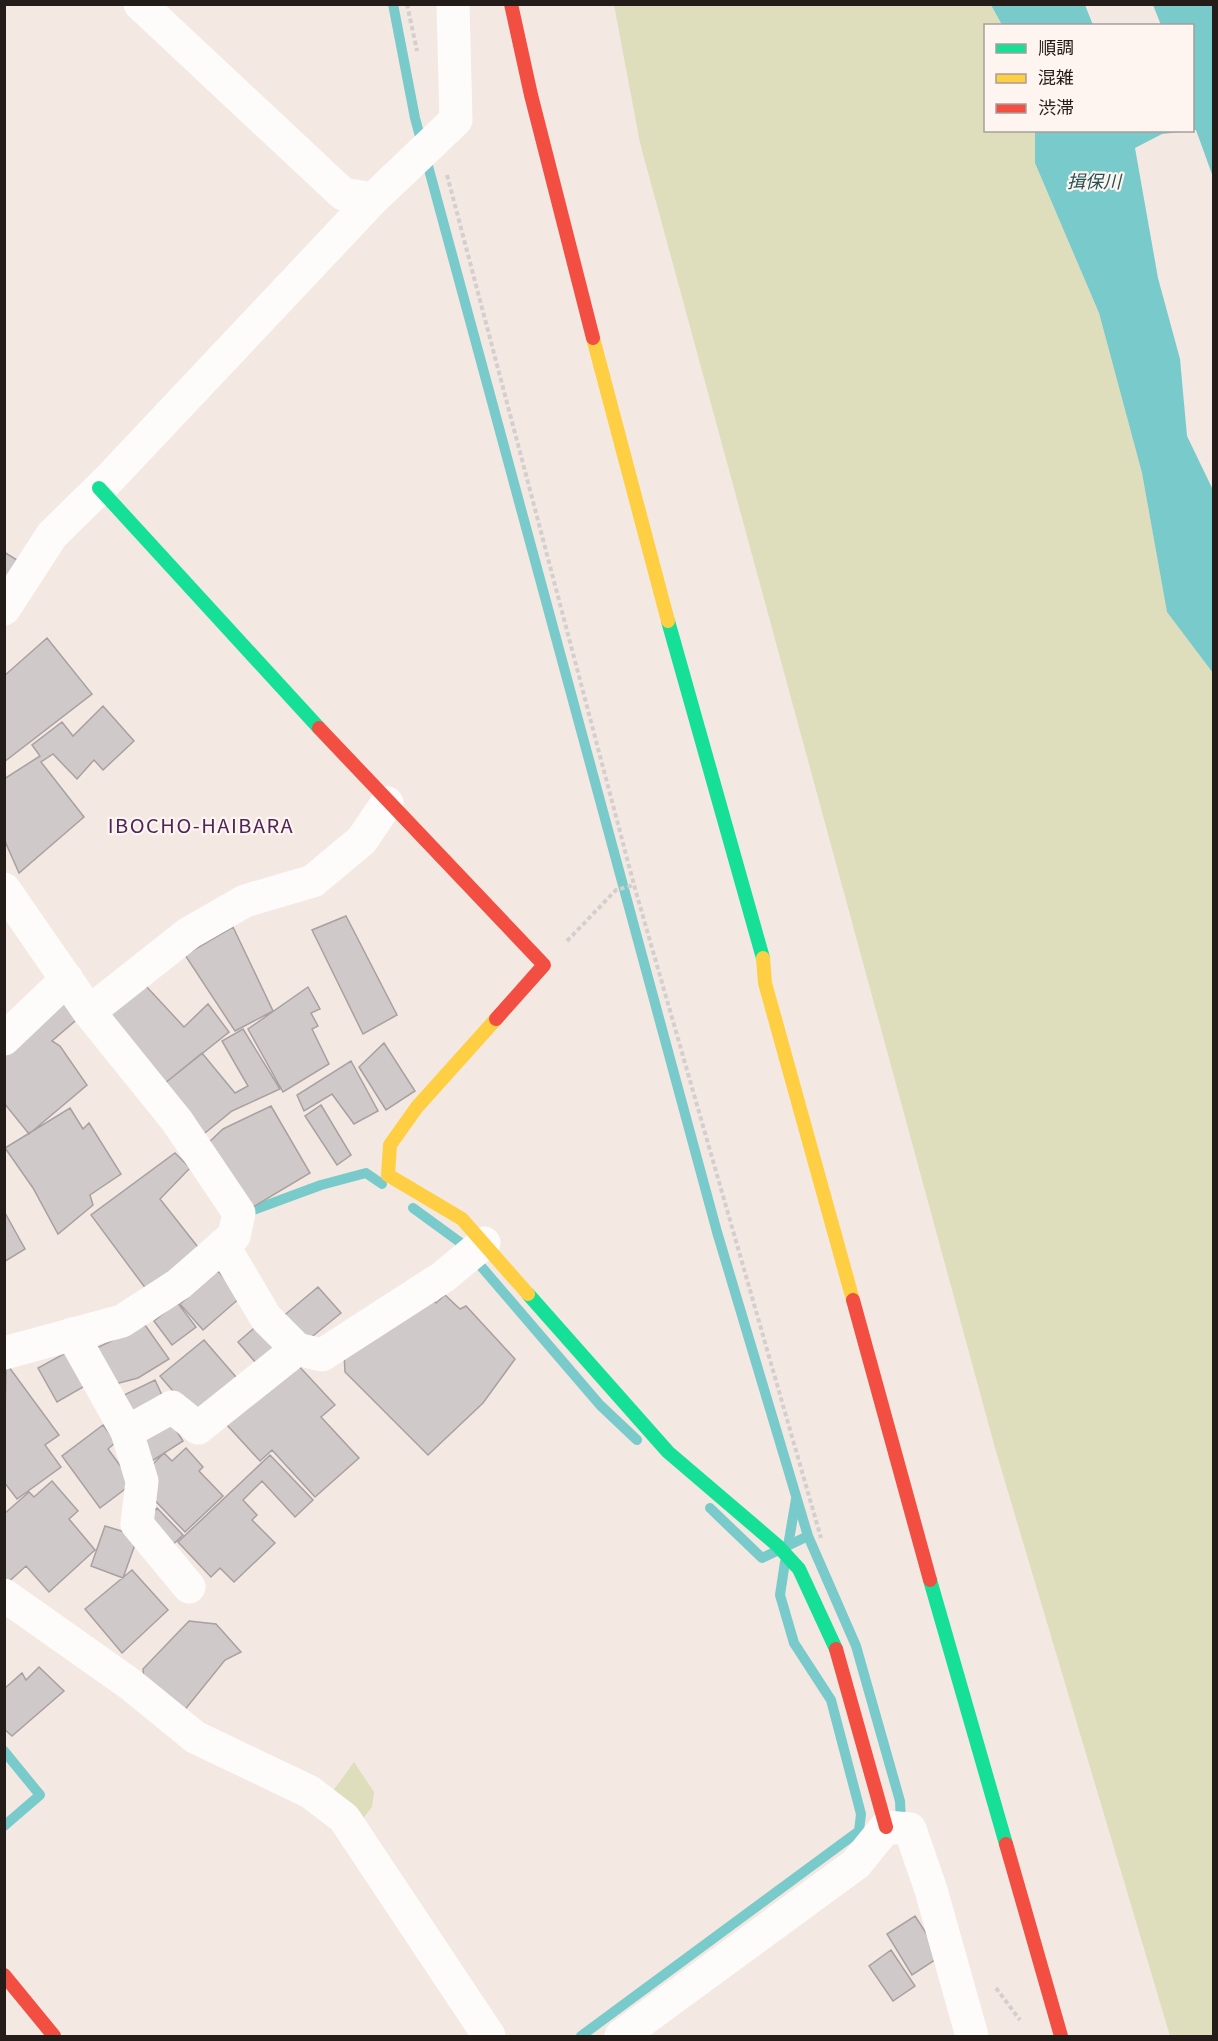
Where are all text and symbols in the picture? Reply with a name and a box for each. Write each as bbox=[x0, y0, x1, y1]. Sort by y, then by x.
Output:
legend bbox=[984, 24, 1194, 132]
text: 順調 bbox=[1038, 33, 1074, 59]
text: 混雑 bbox=[1038, 63, 1074, 89]
text: 渋滞 bbox=[1038, 93, 1074, 119]
water label: 揖保川 bbox=[1067, 167, 1123, 193]
district label: IBOCHO-HAIBARA bbox=[108, 810, 294, 839]

